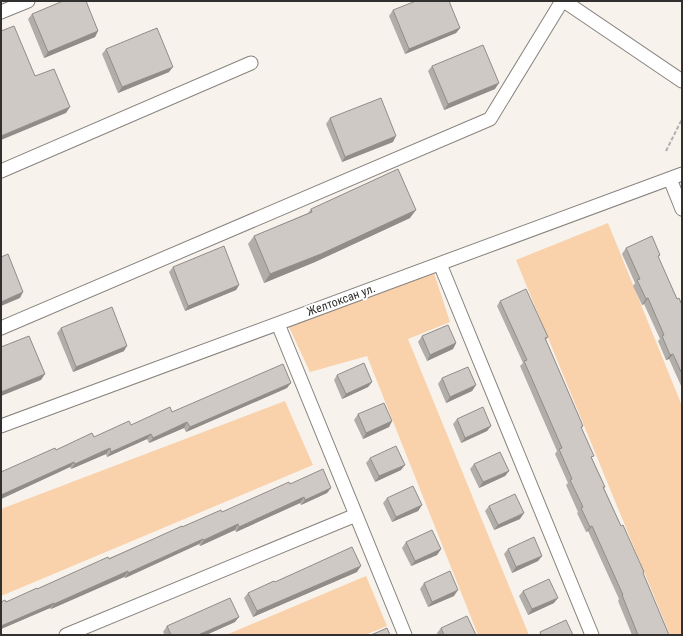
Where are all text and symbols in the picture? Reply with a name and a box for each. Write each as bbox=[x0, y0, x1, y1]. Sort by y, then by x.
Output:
street label: Желтоксан ул. bbox=[305, 281, 377, 319]

